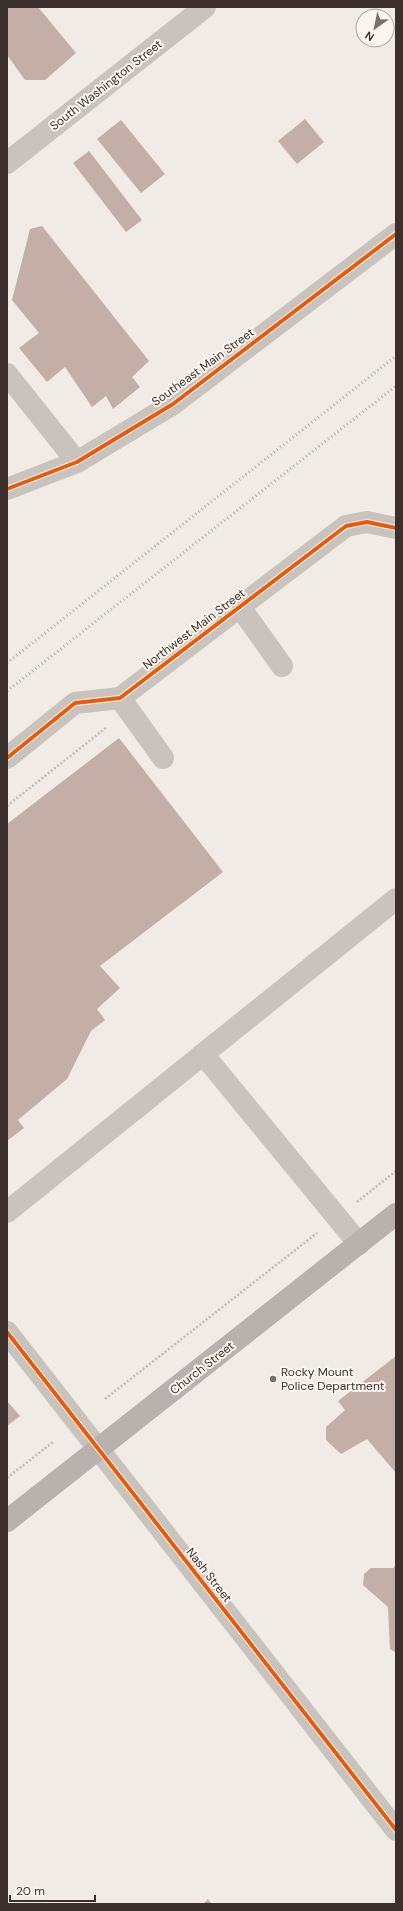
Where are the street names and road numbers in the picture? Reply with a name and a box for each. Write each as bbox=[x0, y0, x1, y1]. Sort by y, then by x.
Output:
street label: South Washington Street bbox=[47, 36, 166, 134]
street label: Southeast Main Street bbox=[148, 324, 258, 410]
street label: Northwest Main Street bbox=[139, 585, 249, 673]
street label: Church Street bbox=[167, 1338, 238, 1398]
street label: Nash Street bbox=[183, 1544, 235, 1606]

